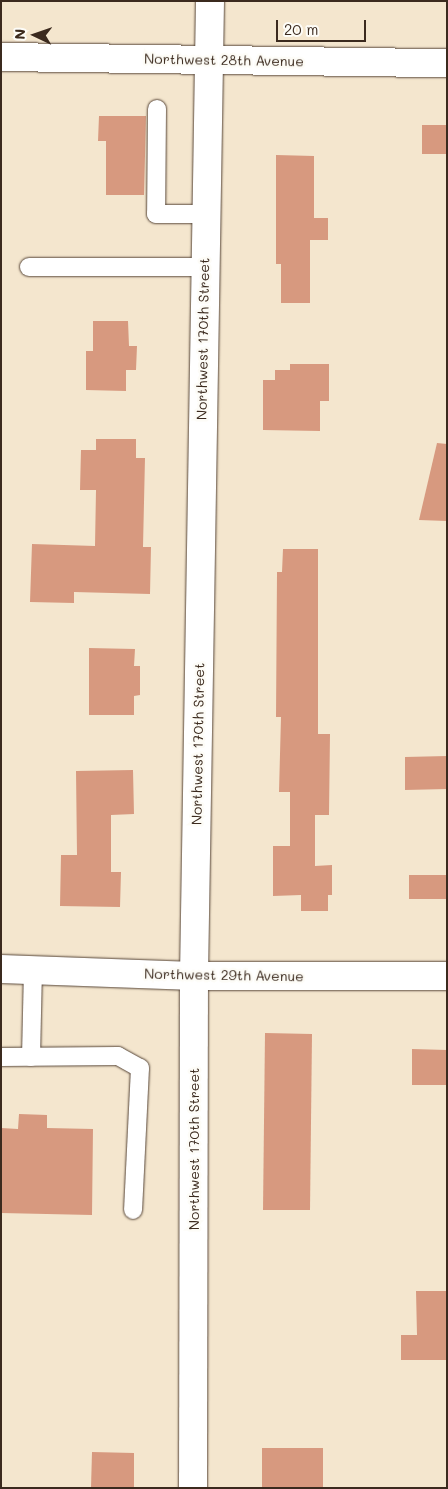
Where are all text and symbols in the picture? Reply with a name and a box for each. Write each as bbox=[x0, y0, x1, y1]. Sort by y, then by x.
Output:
north arrow bbox=[10, 10, 60, 60]
scale bar bbox=[278, 10, 368, 42]
text: 20 m bbox=[284, 19, 318, 39]
text: N bbox=[10, 28, 29, 40]
street label: Northwest 28th Avenue bbox=[144, 50, 304, 70]
street label: Northwest 170th Street bbox=[193, 258, 213, 420]
street label: Northwest 170th Street bbox=[188, 663, 208, 825]
street label: Northwest 29th Avenue bbox=[144, 965, 304, 985]
street label: Northwest 170th Street bbox=[186, 1068, 202, 1230]

